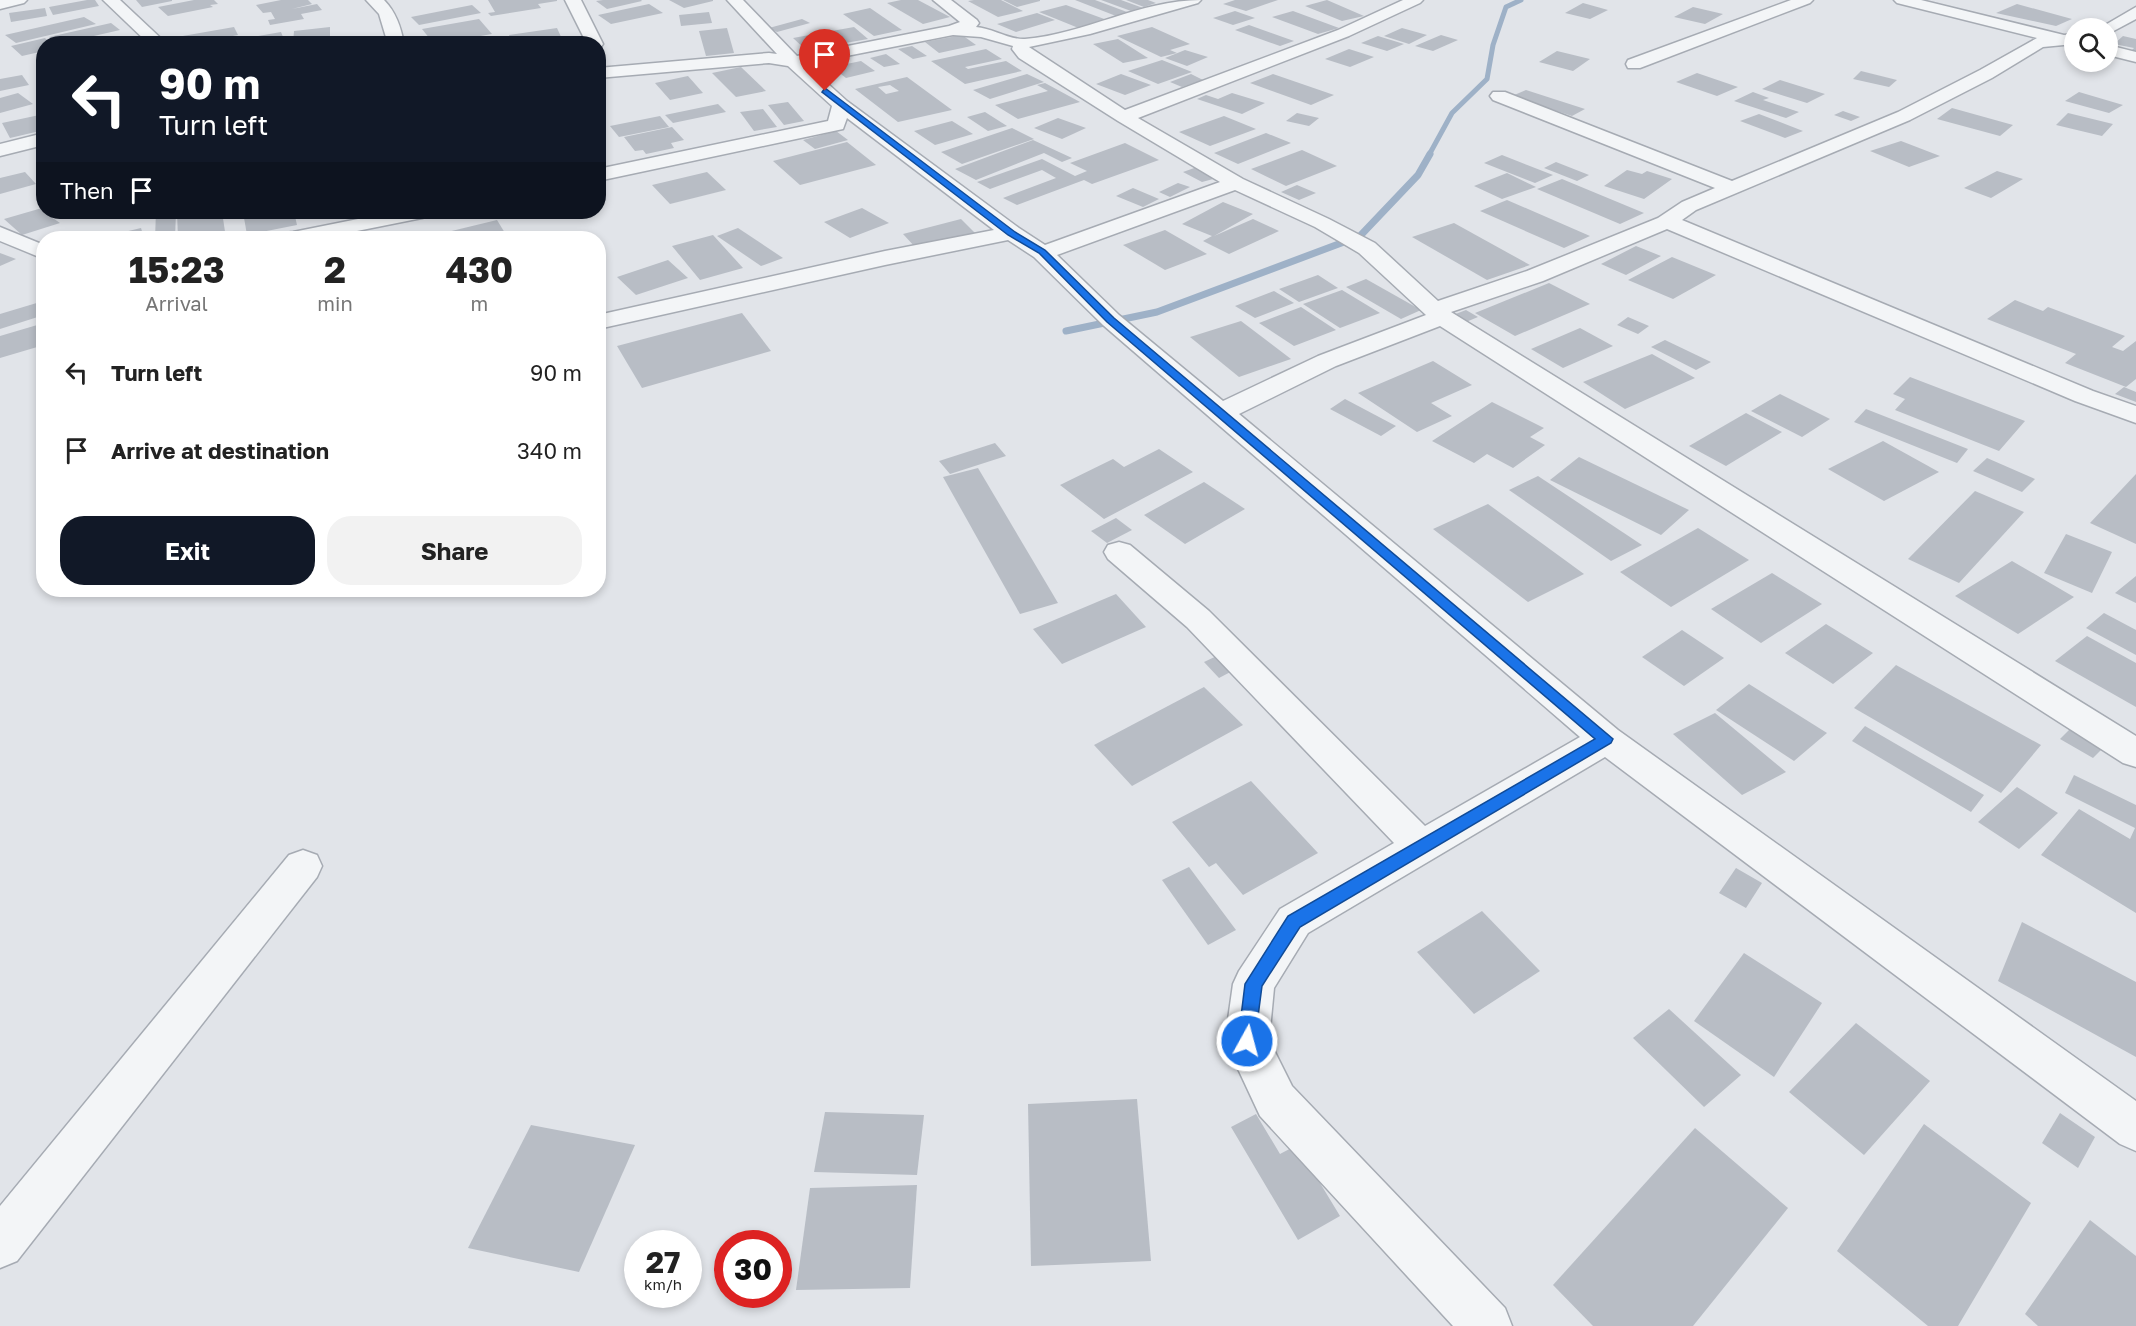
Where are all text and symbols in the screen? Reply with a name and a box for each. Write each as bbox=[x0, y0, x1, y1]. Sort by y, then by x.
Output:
map controls bbox=[2064, 18, 2118, 72]
button: search bbox=[2064, 18, 2118, 72]
pin bbox=[799, 29, 850, 91]
icon: arrive bbox=[808, 38, 841, 71]
text: 90 m bbox=[159, 58, 260, 108]
icon: left bbox=[60, 60, 138, 138]
text: Turn left bbox=[159, 109, 268, 141]
icon: arrive bbox=[125, 174, 158, 207]
text: Then bbox=[60, 177, 113, 204]
text: 15:23 bbox=[129, 248, 225, 291]
text: 2 bbox=[324, 248, 346, 291]
text: 430 bbox=[445, 248, 513, 291]
text: Arrival bbox=[145, 291, 208, 315]
text: min bbox=[317, 291, 353, 315]
text: m bbox=[470, 291, 488, 315]
icon: left bbox=[60, 356, 93, 389]
text: Turn left bbox=[111, 359, 202, 386]
text: 90 m bbox=[530, 359, 582, 386]
icon: arrive bbox=[60, 434, 93, 467]
text: Arrive at destination bbox=[111, 437, 329, 464]
text: 340 m bbox=[517, 437, 582, 464]
button: Exit bbox=[60, 516, 315, 585]
button: Share bbox=[327, 516, 582, 585]
position arrow bbox=[1215, 1009, 1279, 1073]
speed limit sign: 30 bbox=[714, 1230, 792, 1308]
text: 27 bbox=[646, 1244, 680, 1280]
text: km/h bbox=[644, 1275, 682, 1293]

